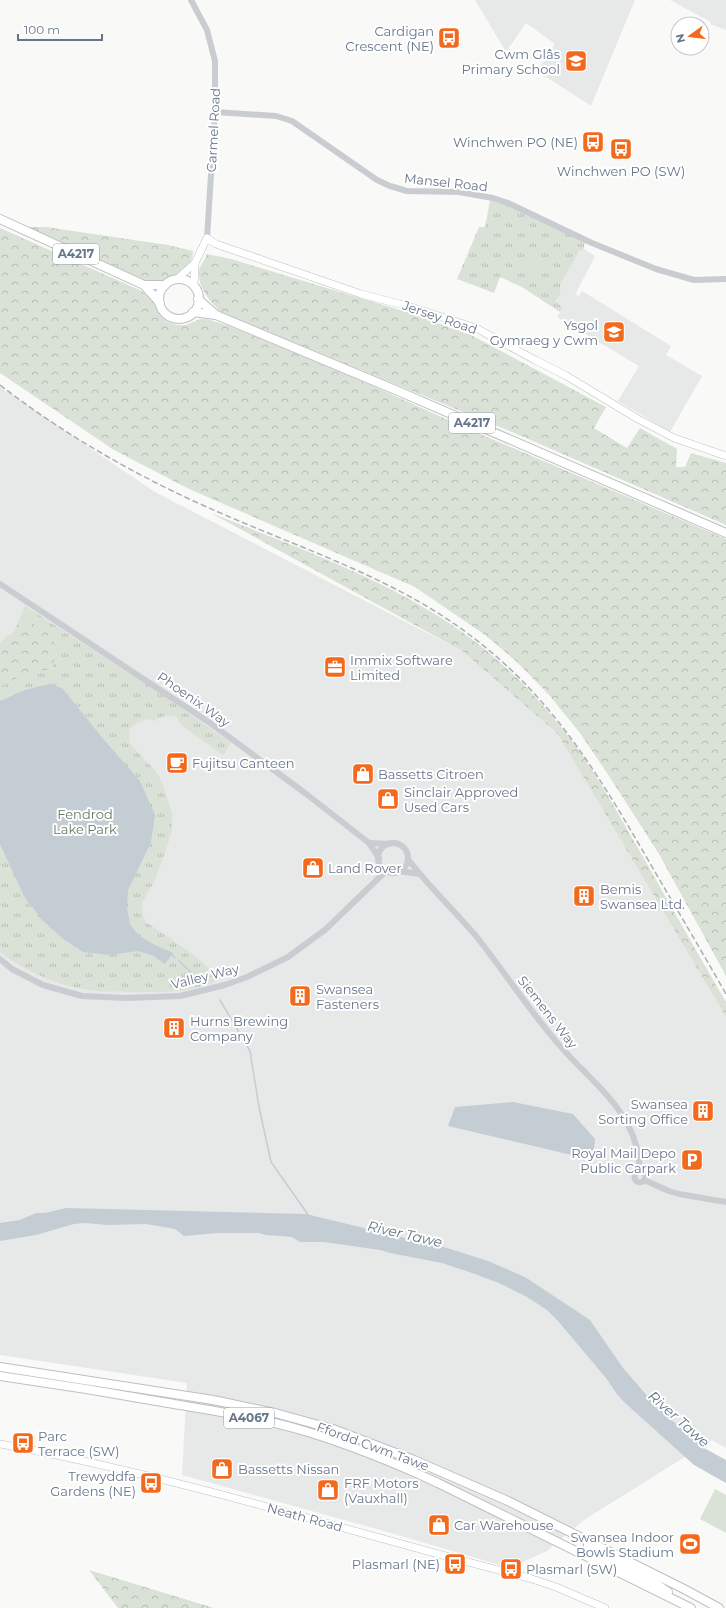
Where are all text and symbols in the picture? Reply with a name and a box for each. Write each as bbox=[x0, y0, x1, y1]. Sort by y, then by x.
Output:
scale bar bbox=[18, 16, 102, 42]
north arrow bbox=[670, 16, 710, 56]
text: 100 m bbox=[24, 22, 60, 37]
place label: Cardigan Crescent (NE) bbox=[345, 23, 434, 54]
bus stop icon: Cardigan Crescent (NE) bbox=[436, 25, 462, 51]
text: N bbox=[672, 32, 688, 44]
place label: Cwm Glâs Primary School bbox=[462, 46, 560, 77]
school or university icon: Cwm Glâs Primary School bbox=[563, 48, 589, 74]
street label: Carmel Road bbox=[203, 87, 223, 173]
bus stop icon: Winchwen PO (NE) bbox=[580, 129, 606, 155]
place label: Winchwen PO (NE) bbox=[453, 134, 578, 150]
bus stop icon: Winchwen PO (SW) bbox=[608, 136, 634, 162]
place label: Winchwen PO (SW) bbox=[557, 163, 685, 179]
street label: Mansel Road bbox=[403, 170, 489, 194]
road number: A4217 bbox=[53, 244, 99, 264]
street label: Jersey Road bbox=[400, 296, 480, 337]
place label: Ysgol Gymraeg y Cwm bbox=[490, 317, 598, 348]
school or university icon: Ysgol Gymraeg y Cwm bbox=[601, 319, 627, 345]
road number: A4217 bbox=[449, 413, 495, 433]
place label: Immix Software Limited bbox=[350, 652, 453, 683]
office icon: Immix Software Limited bbox=[322, 654, 348, 680]
street label: Phoenix Way bbox=[155, 668, 234, 730]
cafe icon: Fujitsu Canteen bbox=[164, 750, 190, 776]
place label: Fujitsu Canteen bbox=[192, 755, 295, 771]
shop icon: Bassetts Citroen bbox=[350, 761, 376, 787]
place label: Bassetts Citroen bbox=[378, 766, 484, 782]
place label: Sinclair Approved Used Cars bbox=[404, 784, 518, 815]
shop icon: Sinclair Approved Used Cars bbox=[375, 786, 401, 812]
park label: Fendrod Lake Park bbox=[53, 806, 117, 837]
shop icon: Land Rover bbox=[300, 855, 326, 881]
place label: Land Rover bbox=[328, 860, 402, 876]
place label: Bemis Swansea Ltd. bbox=[600, 881, 685, 912]
building icon: Bemis Swansea Ltd. bbox=[571, 883, 597, 909]
street label: Valley Way bbox=[169, 960, 242, 992]
street label: Siemens Way bbox=[515, 973, 582, 1052]
place label: Swansea Fasteners bbox=[316, 981, 379, 1012]
building icon: Swansea Fasteners bbox=[287, 983, 313, 1009]
place label: Hurns Brewing Company bbox=[190, 1013, 288, 1044]
building icon: Hurns Brewing Company bbox=[161, 1015, 187, 1041]
place label: Swansea Sorting Office bbox=[598, 1096, 688, 1127]
building icon: Swansea Sorting Office bbox=[690, 1098, 716, 1124]
place label: Royal Mail Depo Public Carpark bbox=[571, 1145, 676, 1176]
parking icon: Royal Mail Depo Public Carpark bbox=[679, 1147, 705, 1173]
water label: River Tawe bbox=[366, 1217, 444, 1251]
water label: River Tawe bbox=[645, 1387, 713, 1451]
road number: A4067 bbox=[224, 1408, 274, 1428]
street label: Ffordd Cwm Tawe bbox=[315, 1418, 431, 1474]
place label: Parc Terrace (SW) bbox=[38, 1428, 120, 1459]
bus stop icon: Parc Terrace (SW) bbox=[10, 1430, 36, 1456]
shop icon: Bassetts Nissan bbox=[209, 1456, 235, 1482]
place label: Bassetts Nissan bbox=[238, 1461, 339, 1477]
place label: Trewyddfa Gardens (NE) bbox=[50, 1468, 136, 1499]
bus stop icon: Trewyddfa Gardens (NE) bbox=[138, 1470, 164, 1496]
place label: FRF Motors (Vauxhall) bbox=[344, 1475, 419, 1506]
shop icon: FRF Motors (Vauxhall) bbox=[315, 1477, 341, 1503]
street label: Neath Road bbox=[266, 1499, 344, 1535]
shop icon: Car Warehouse bbox=[426, 1512, 452, 1538]
place label: Car Warehouse bbox=[454, 1517, 554, 1533]
place label: Swansea Indoor Bowls Stadium bbox=[570, 1529, 674, 1560]
sports icon: Swansea Indoor Bowls Stadium bbox=[677, 1531, 703, 1557]
bus stop icon: Plasmarl (NE) bbox=[442, 1551, 468, 1577]
place label: Plasmarl (NE) bbox=[352, 1556, 440, 1572]
bus stop icon: Plasmarl (SW) bbox=[498, 1556, 524, 1582]
place label: Plasmarl (SW) bbox=[526, 1561, 617, 1577]

